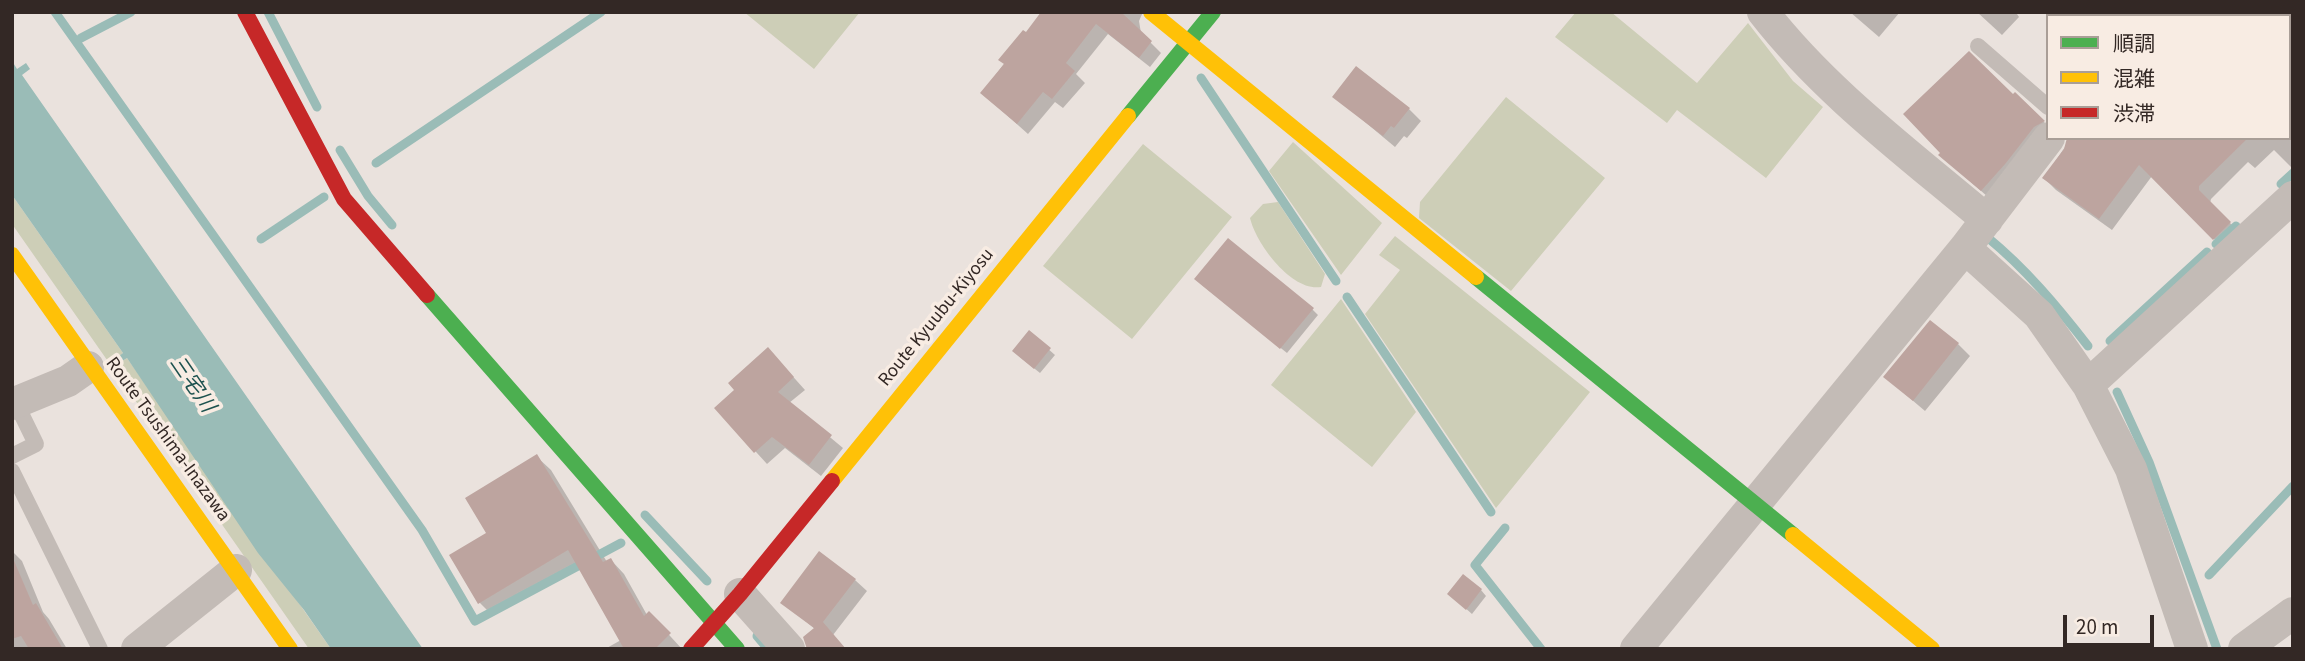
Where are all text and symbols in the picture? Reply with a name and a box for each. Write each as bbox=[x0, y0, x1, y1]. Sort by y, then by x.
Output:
legend bbox=[2046, 14, 2291, 140]
text: 順調 bbox=[2113, 29, 2155, 59]
text: 混雑 bbox=[2113, 64, 2155, 94]
text: 渋滞 bbox=[2113, 99, 2155, 129]
street label: Route Kyuubu-Kiyosu bbox=[874, 245, 1000, 391]
water label: 三宅川 bbox=[163, 352, 219, 418]
street label: Route Tsushima-Inazawa bbox=[100, 353, 234, 527]
scale bar bbox=[2067, 602, 2158, 646]
text: 20 m bbox=[2076, 612, 2118, 642]

